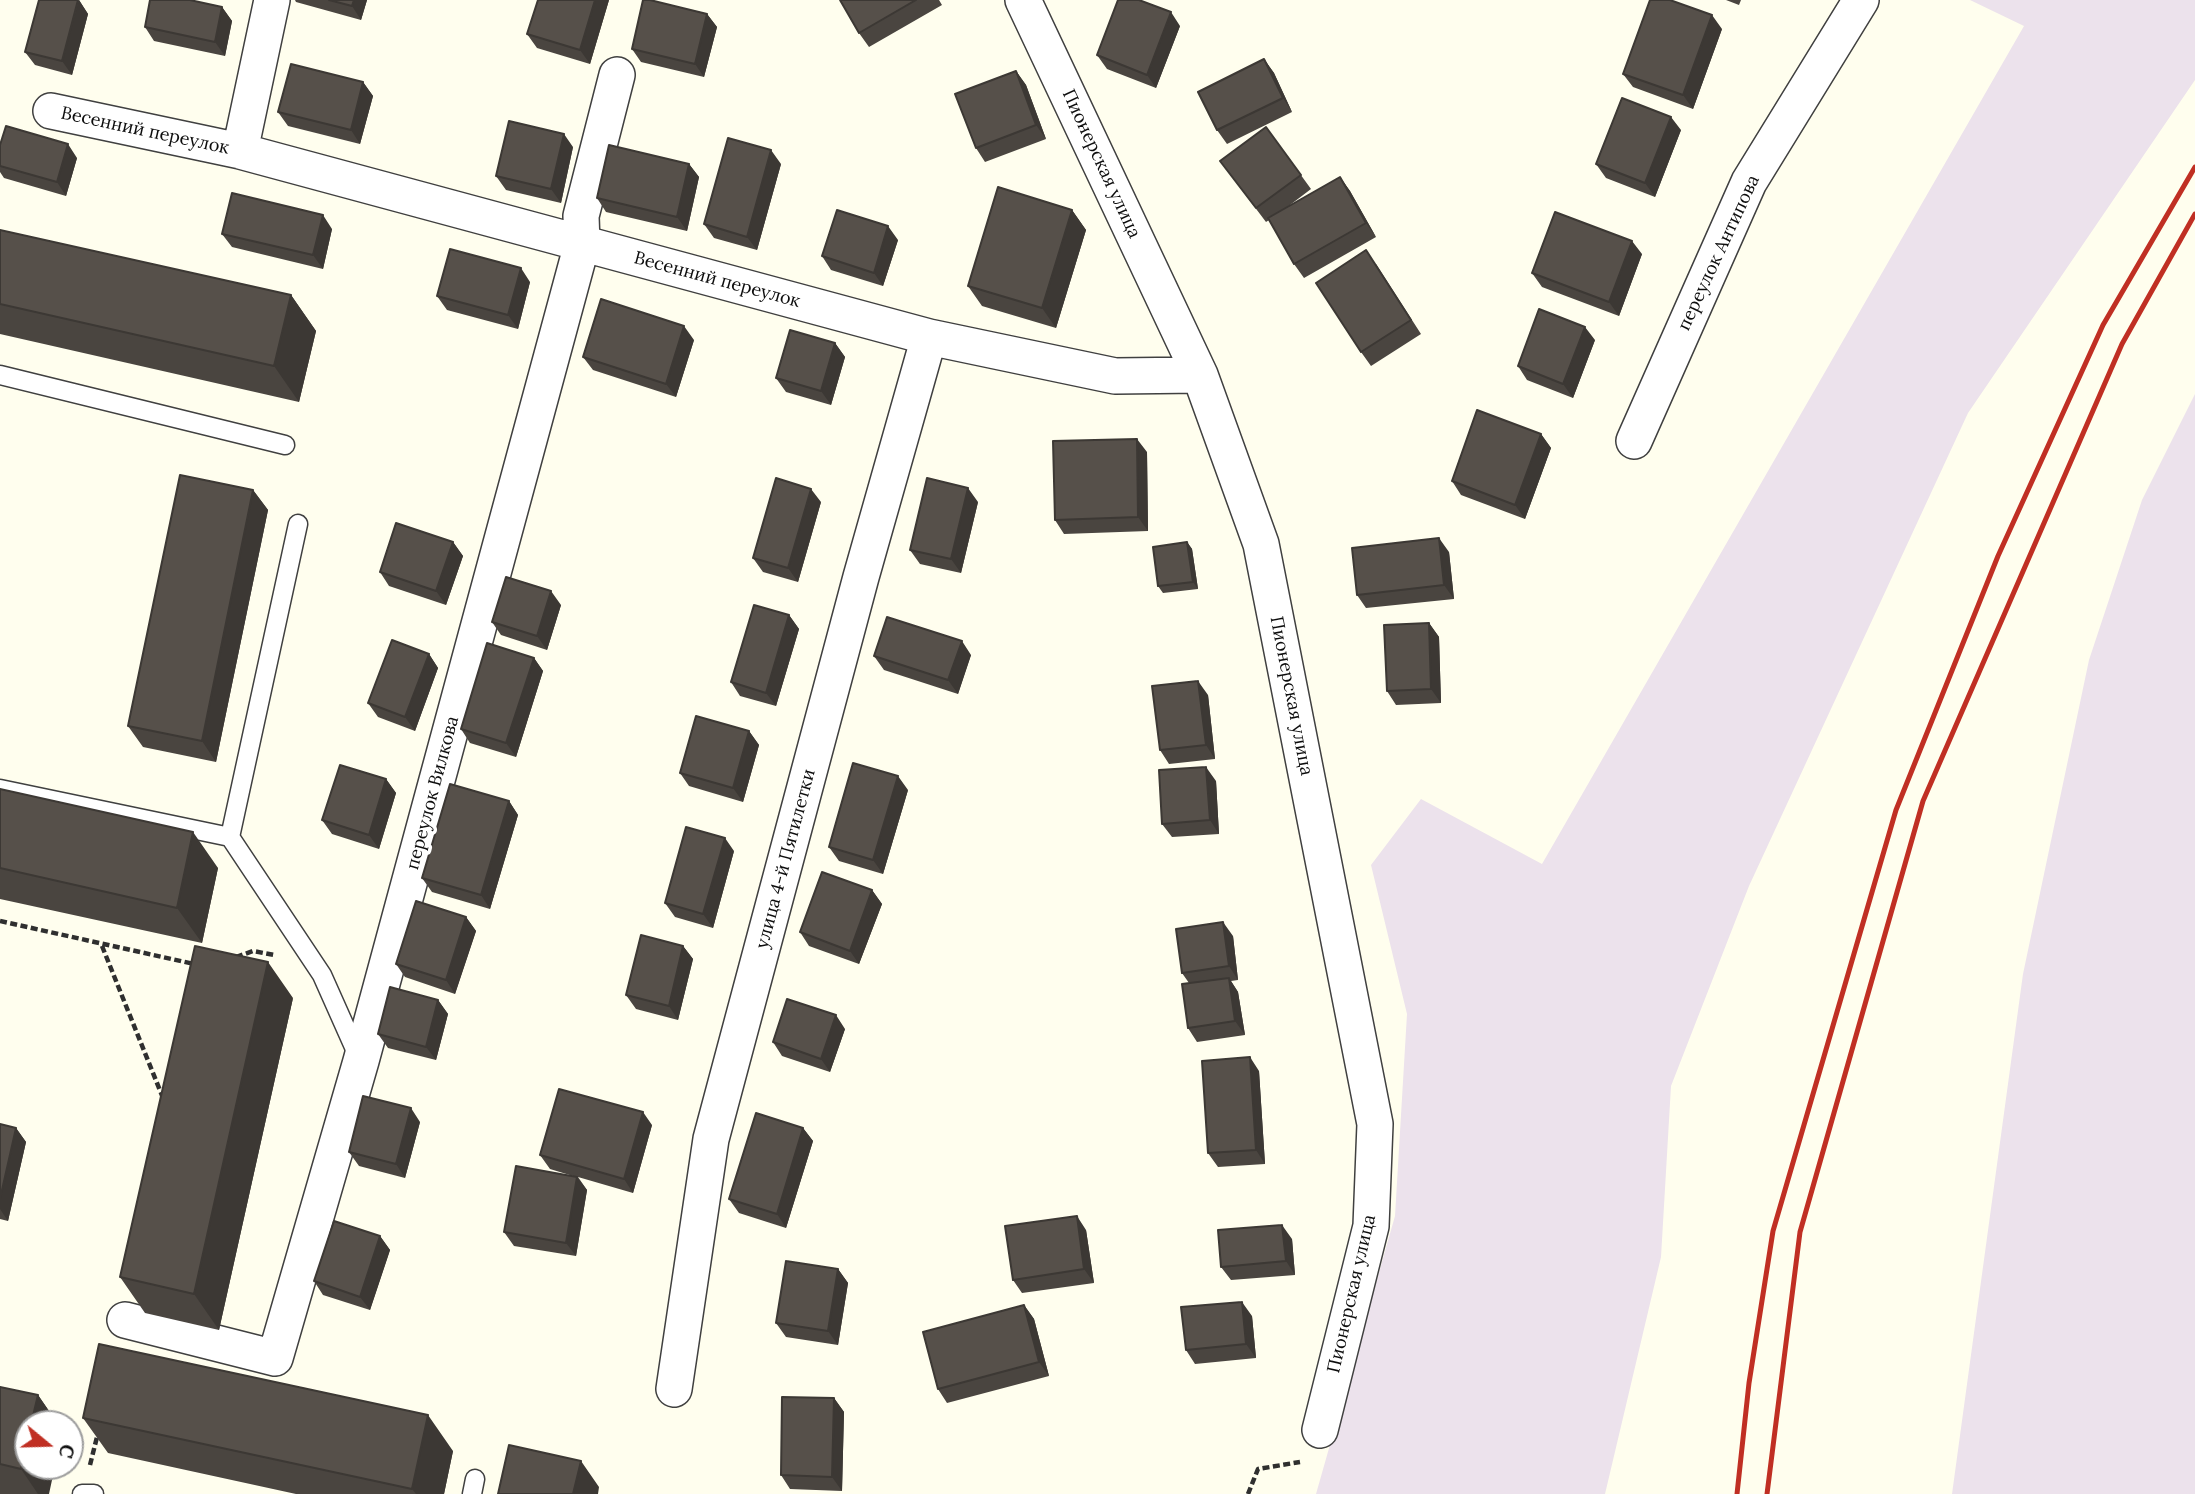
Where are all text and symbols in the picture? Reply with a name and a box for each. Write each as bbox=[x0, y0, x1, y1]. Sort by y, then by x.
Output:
street label: Пионерская улица bbox=[1057, 86, 1145, 242]
street label: Весенний переулок bbox=[59, 103, 231, 159]
street label: переулок Антипова bbox=[1673, 172, 1765, 334]
street label: Весенний переулок bbox=[631, 247, 803, 313]
street label: Пионерская улица bbox=[1265, 614, 1317, 778]
street label: переулок Вилкова bbox=[402, 714, 464, 872]
street label: улица 4-й Пятилетки bbox=[752, 767, 820, 951]
street label: Пионерская улица bbox=[1323, 1213, 1381, 1375]
north arrow bbox=[14, 1410, 84, 1480]
text: С bbox=[53, 1441, 80, 1461]

